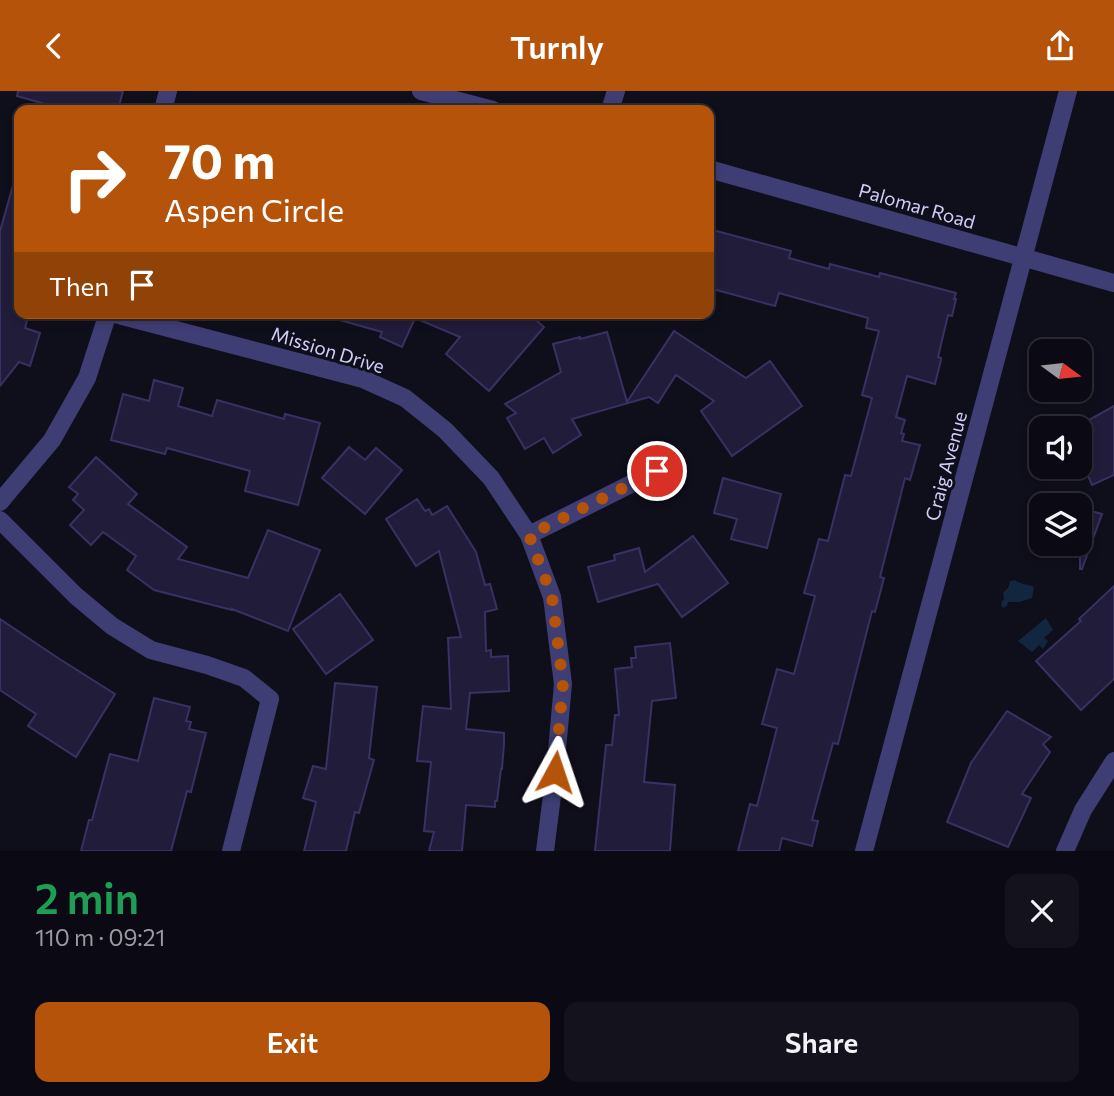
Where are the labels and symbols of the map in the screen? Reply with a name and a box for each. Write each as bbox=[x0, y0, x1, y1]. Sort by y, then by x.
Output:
street label: Palomar Road bbox=[856, 178, 978, 233]
street label: Mission Drive bbox=[269, 321, 387, 378]
north arrow bbox=[1029, 339, 1092, 403]
street label: Craig Avenue bbox=[920, 409, 971, 523]
pin bbox=[627, 441, 687, 501]
position arrow bbox=[518, 735, 592, 809]

